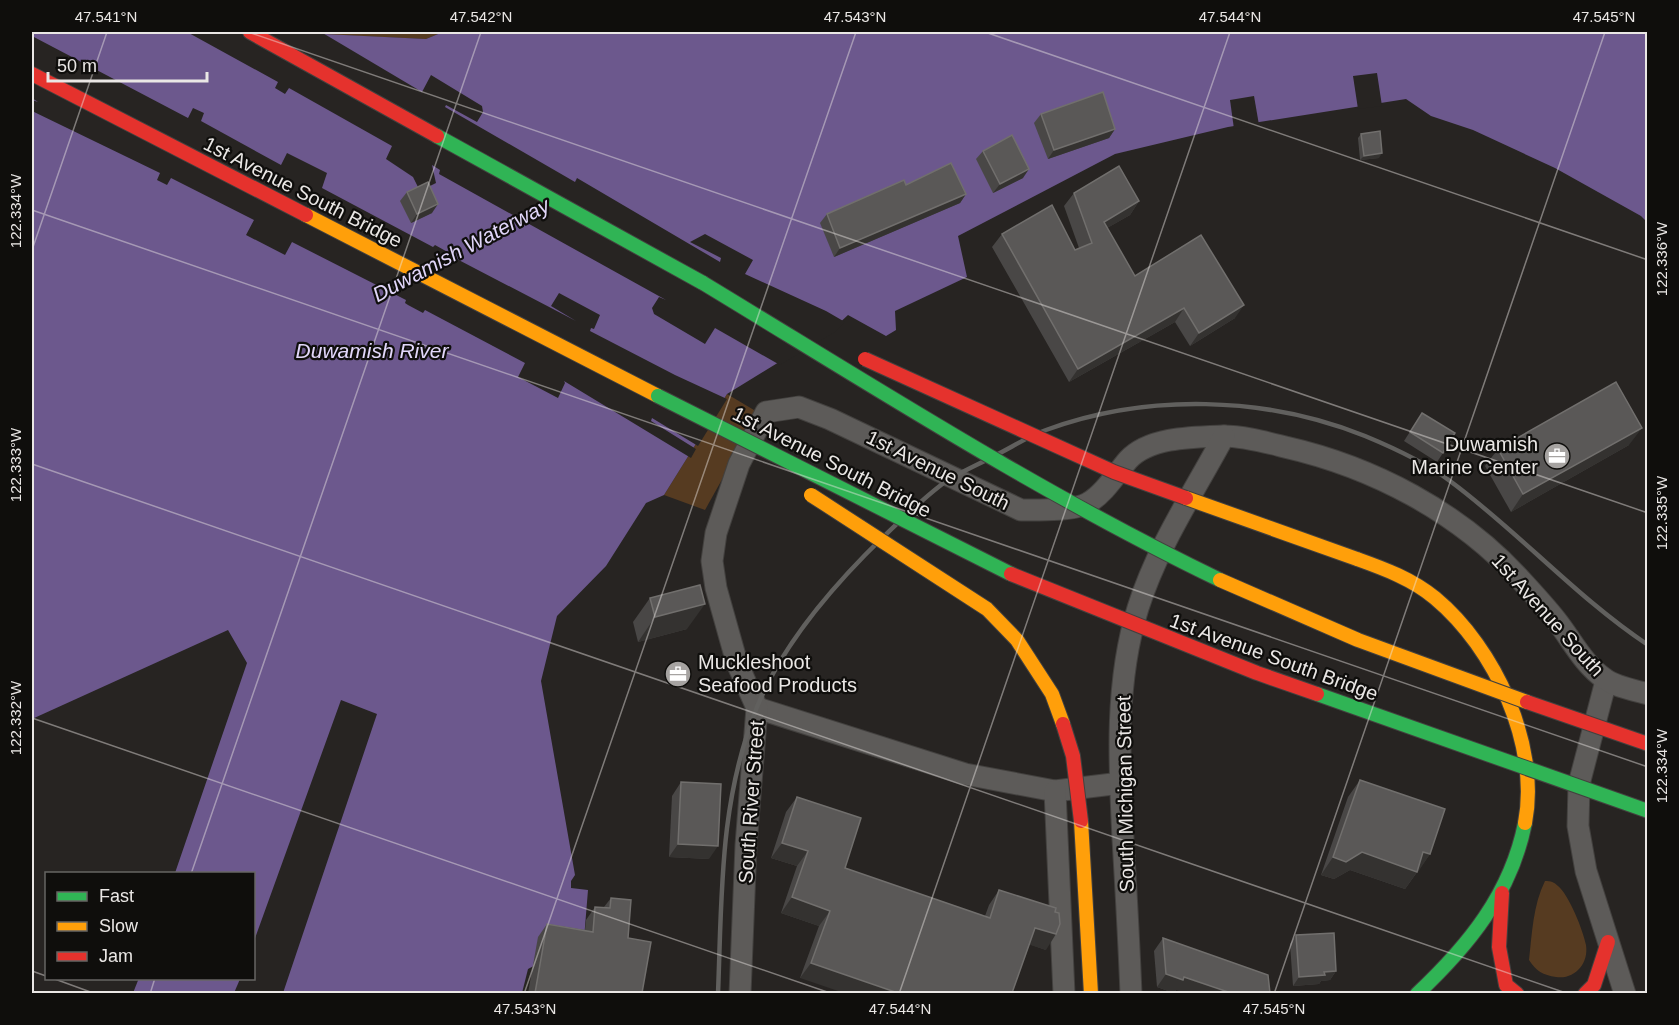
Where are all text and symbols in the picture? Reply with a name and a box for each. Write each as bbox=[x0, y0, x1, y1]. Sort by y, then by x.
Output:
text: 47.541°N bbox=[75, 8, 137, 25]
text: 47.542°N bbox=[450, 8, 512, 25]
text: 47.543°N bbox=[824, 8, 886, 25]
text: 47.544°N bbox=[1199, 8, 1261, 25]
text: 47.545°N bbox=[1573, 8, 1635, 25]
scale bar bbox=[48, 45, 207, 83]
text: 50 m bbox=[57, 56, 97, 76]
street label: 1st Avenue South Bridge bbox=[200, 132, 406, 252]
text: 122.334°W bbox=[7, 173, 24, 248]
water label: Duwamish Waterway bbox=[368, 192, 554, 306]
text: 122.336°W bbox=[1653, 221, 1670, 296]
water label: Duwamish River bbox=[296, 339, 449, 362]
street label: 1st Avenue South Bridge bbox=[729, 402, 935, 522]
street label: 1st Avenue South bbox=[863, 426, 1013, 514]
text: 122.333°W bbox=[7, 427, 24, 502]
place label: Duwamish Marine Center bbox=[1411, 433, 1538, 478]
office icon: Duwamish Marine Center bbox=[1542, 441, 1572, 471]
text: 122.335°W bbox=[1653, 475, 1670, 550]
street label: 1st Avenue South bbox=[1487, 550, 1609, 680]
street label: 1st Avenue South Bridge bbox=[1167, 609, 1381, 705]
place label: Muckleshoot Seafood Products bbox=[698, 651, 857, 696]
office icon: Muckleshoot Seafood Products bbox=[663, 659, 693, 689]
text: 122.332°W bbox=[7, 680, 24, 755]
street label: South Michigan Street bbox=[1112, 695, 1138, 893]
street label: South River Street bbox=[734, 719, 768, 884]
text: 122.334°W bbox=[1653, 728, 1670, 803]
legend bbox=[45, 872, 255, 980]
text: Fast bbox=[99, 886, 134, 906]
text: Slow bbox=[99, 916, 139, 936]
text: Jam bbox=[99, 946, 133, 966]
text: 47.543°N bbox=[494, 1000, 556, 1017]
text: 47.544°N bbox=[869, 1000, 931, 1017]
text: 47.545°N bbox=[1243, 1000, 1305, 1017]

